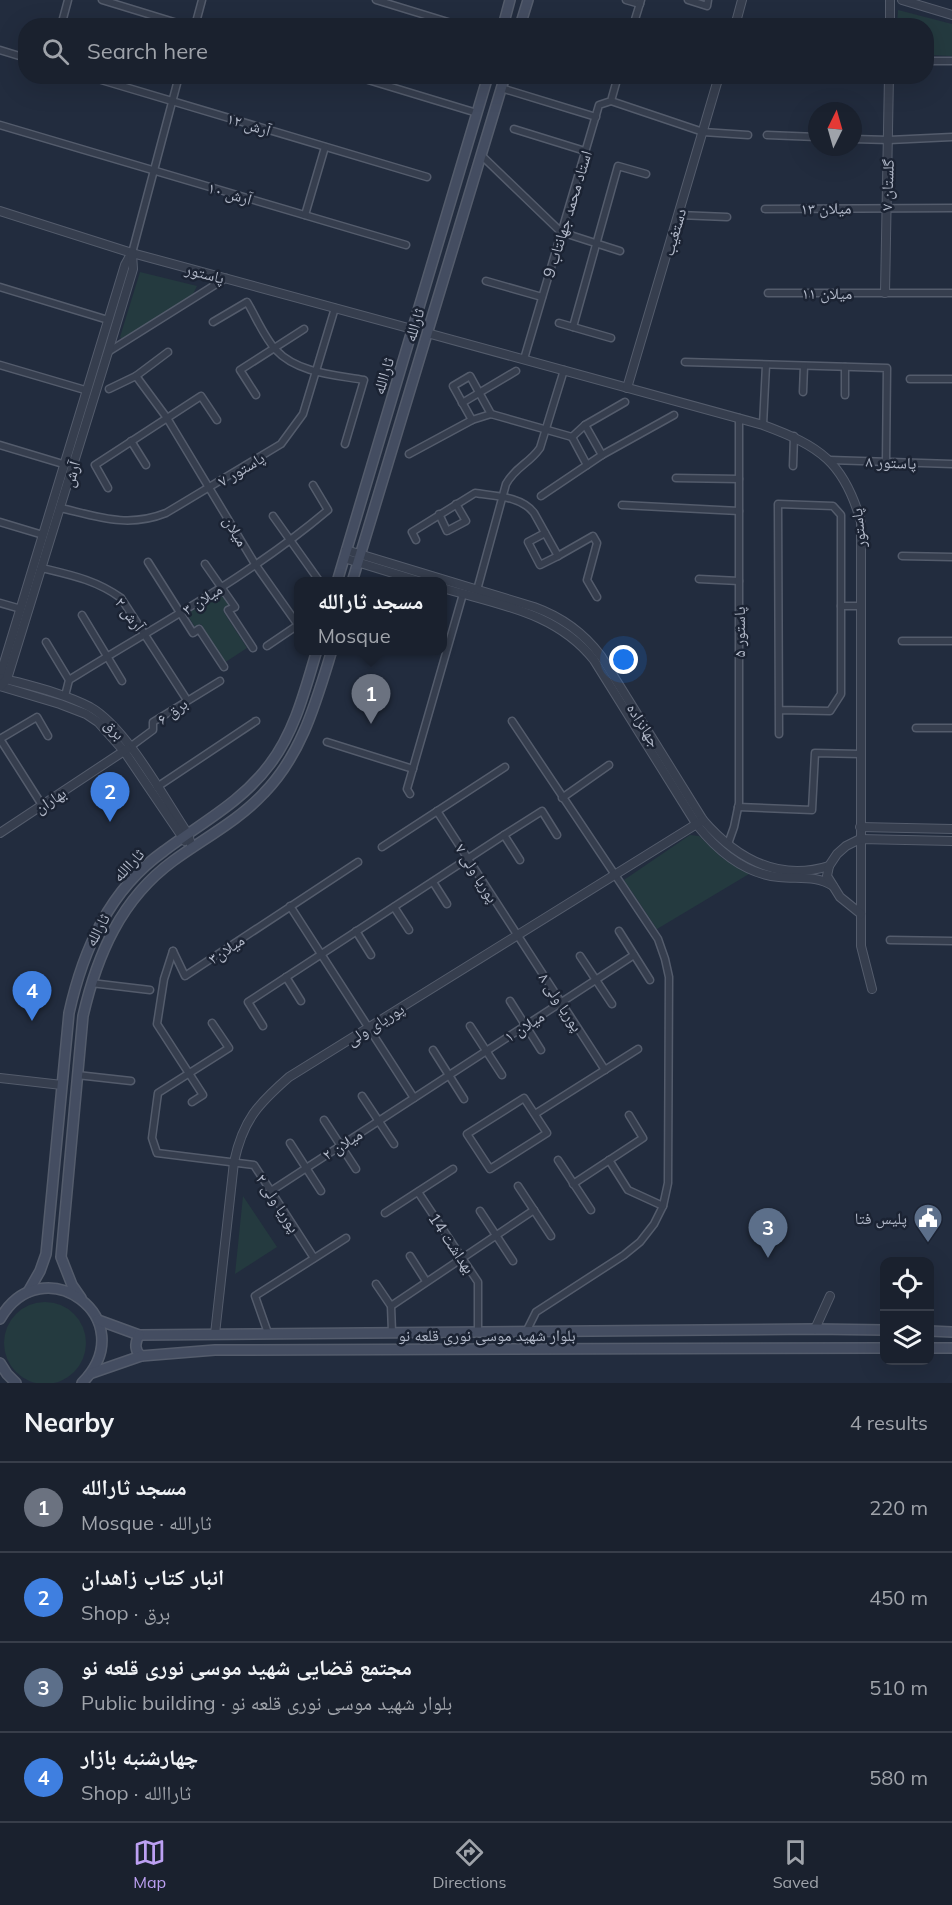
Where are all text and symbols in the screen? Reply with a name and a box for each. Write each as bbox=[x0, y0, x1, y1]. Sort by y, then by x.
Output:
search box bbox=[18, 18, 934, 84]
icon: search bbox=[39, 35, 72, 68]
text: Search here bbox=[87, 37, 208, 65]
north arrow bbox=[808, 102, 862, 156]
street label: آرش ۱۲ bbox=[224, 108, 274, 141]
street label: استاد محمد جهانتاب 9 bbox=[538, 148, 596, 280]
street label: گلستان ۷ bbox=[876, 158, 899, 211]
street label: آرش ۱۰ bbox=[205, 177, 255, 210]
street label: میلان ۱۳ bbox=[800, 198, 852, 219]
street label: دستغیب bbox=[658, 206, 690, 258]
street label: پاستور bbox=[182, 258, 227, 288]
street label: میلان ۱۱ bbox=[802, 283, 852, 304]
street label: ثارالله bbox=[399, 305, 429, 344]
street label: ثاراالله bbox=[368, 354, 398, 397]
street label: پاستور ۷ bbox=[214, 447, 268, 491]
street label: پاستور ۸ bbox=[865, 451, 917, 473]
street label: آرش bbox=[58, 458, 85, 490]
street label: پاستور bbox=[846, 507, 870, 550]
street label: میلان bbox=[218, 512, 253, 550]
popup bbox=[294, 577, 447, 655]
street label: میلان ۳ bbox=[178, 579, 226, 620]
text: مسجد ثارالله bbox=[318, 587, 423, 615]
street label: آرش ۲ bbox=[110, 593, 150, 636]
street label: پاستور ۵ bbox=[729, 606, 749, 657]
text: Mosque bbox=[318, 623, 391, 648]
your location bbox=[609, 645, 638, 674]
pin: 1 bbox=[352, 674, 391, 724]
street label: برق ۶ bbox=[153, 693, 192, 729]
street label: جهانزاده bbox=[623, 699, 665, 751]
street label: برق bbox=[100, 714, 130, 744]
pin: 2 bbox=[90, 772, 130, 822]
street label: بهاران bbox=[30, 782, 70, 818]
street label: پوریا ولی ۷ bbox=[450, 840, 503, 907]
street label: ثاراالله bbox=[108, 844, 149, 886]
street label: ثارالله bbox=[80, 910, 114, 950]
street label: میلان۳ bbox=[204, 930, 248, 969]
street label: پوریا ولی ۸ bbox=[534, 969, 588, 1036]
pin: 4 bbox=[12, 972, 51, 1021]
street label: پوریای ولی bbox=[342, 998, 408, 1050]
street label: میلان ۱ bbox=[500, 1006, 548, 1047]
street label: میلان ۲ bbox=[318, 1124, 366, 1165]
street label: پوریا ولی ۲ bbox=[251, 1170, 305, 1237]
public building icon: پلیس فتا bbox=[912, 1202, 944, 1244]
pin: 3 bbox=[748, 1208, 788, 1258]
place label: پلیس فتا bbox=[855, 1208, 907, 1229]
street label: بهداشت 14 bbox=[424, 1209, 480, 1277]
map controls bbox=[880, 1257, 934, 1365]
button: locate bbox=[880, 1257, 934, 1311]
button: layers bbox=[880, 1311, 934, 1365]
street label: بلوار شهید موسی نوری قلعه نو bbox=[398, 1325, 576, 1346]
text: Nearby bbox=[24, 1406, 114, 1439]
text: 4 results bbox=[850, 1410, 928, 1435]
text: مسجد ثارالله bbox=[81, 1473, 187, 1501]
text: 1 bbox=[38, 1495, 50, 1520]
text: 220 m bbox=[869, 1495, 928, 1520]
text: Mosque · ثارالله bbox=[81, 1510, 212, 1535]
text: انبار کتاب زاهدان bbox=[81, 1563, 224, 1591]
text: 2 bbox=[38, 1585, 50, 1610]
text: 450 m bbox=[869, 1585, 928, 1610]
text: Shop · برق bbox=[81, 1600, 170, 1625]
text: مجتمع قضایی شهید موسی نوری قلعه نو bbox=[81, 1653, 412, 1681]
text: 3 bbox=[38, 1675, 50, 1700]
text: 510 m bbox=[869, 1675, 928, 1700]
text: Public building · بلوار شهید موسی نوری قلعه نو bbox=[81, 1690, 452, 1715]
text: چهارشنبه بازار bbox=[81, 1743, 198, 1771]
text: 4 bbox=[38, 1765, 50, 1790]
text: 580 m bbox=[869, 1765, 928, 1790]
text: Shop · ثاراالله bbox=[81, 1780, 191, 1805]
tab: Map bbox=[133, 1836, 166, 1892]
tab: Directions bbox=[432, 1836, 506, 1892]
tab: Saved bbox=[773, 1836, 819, 1892]

